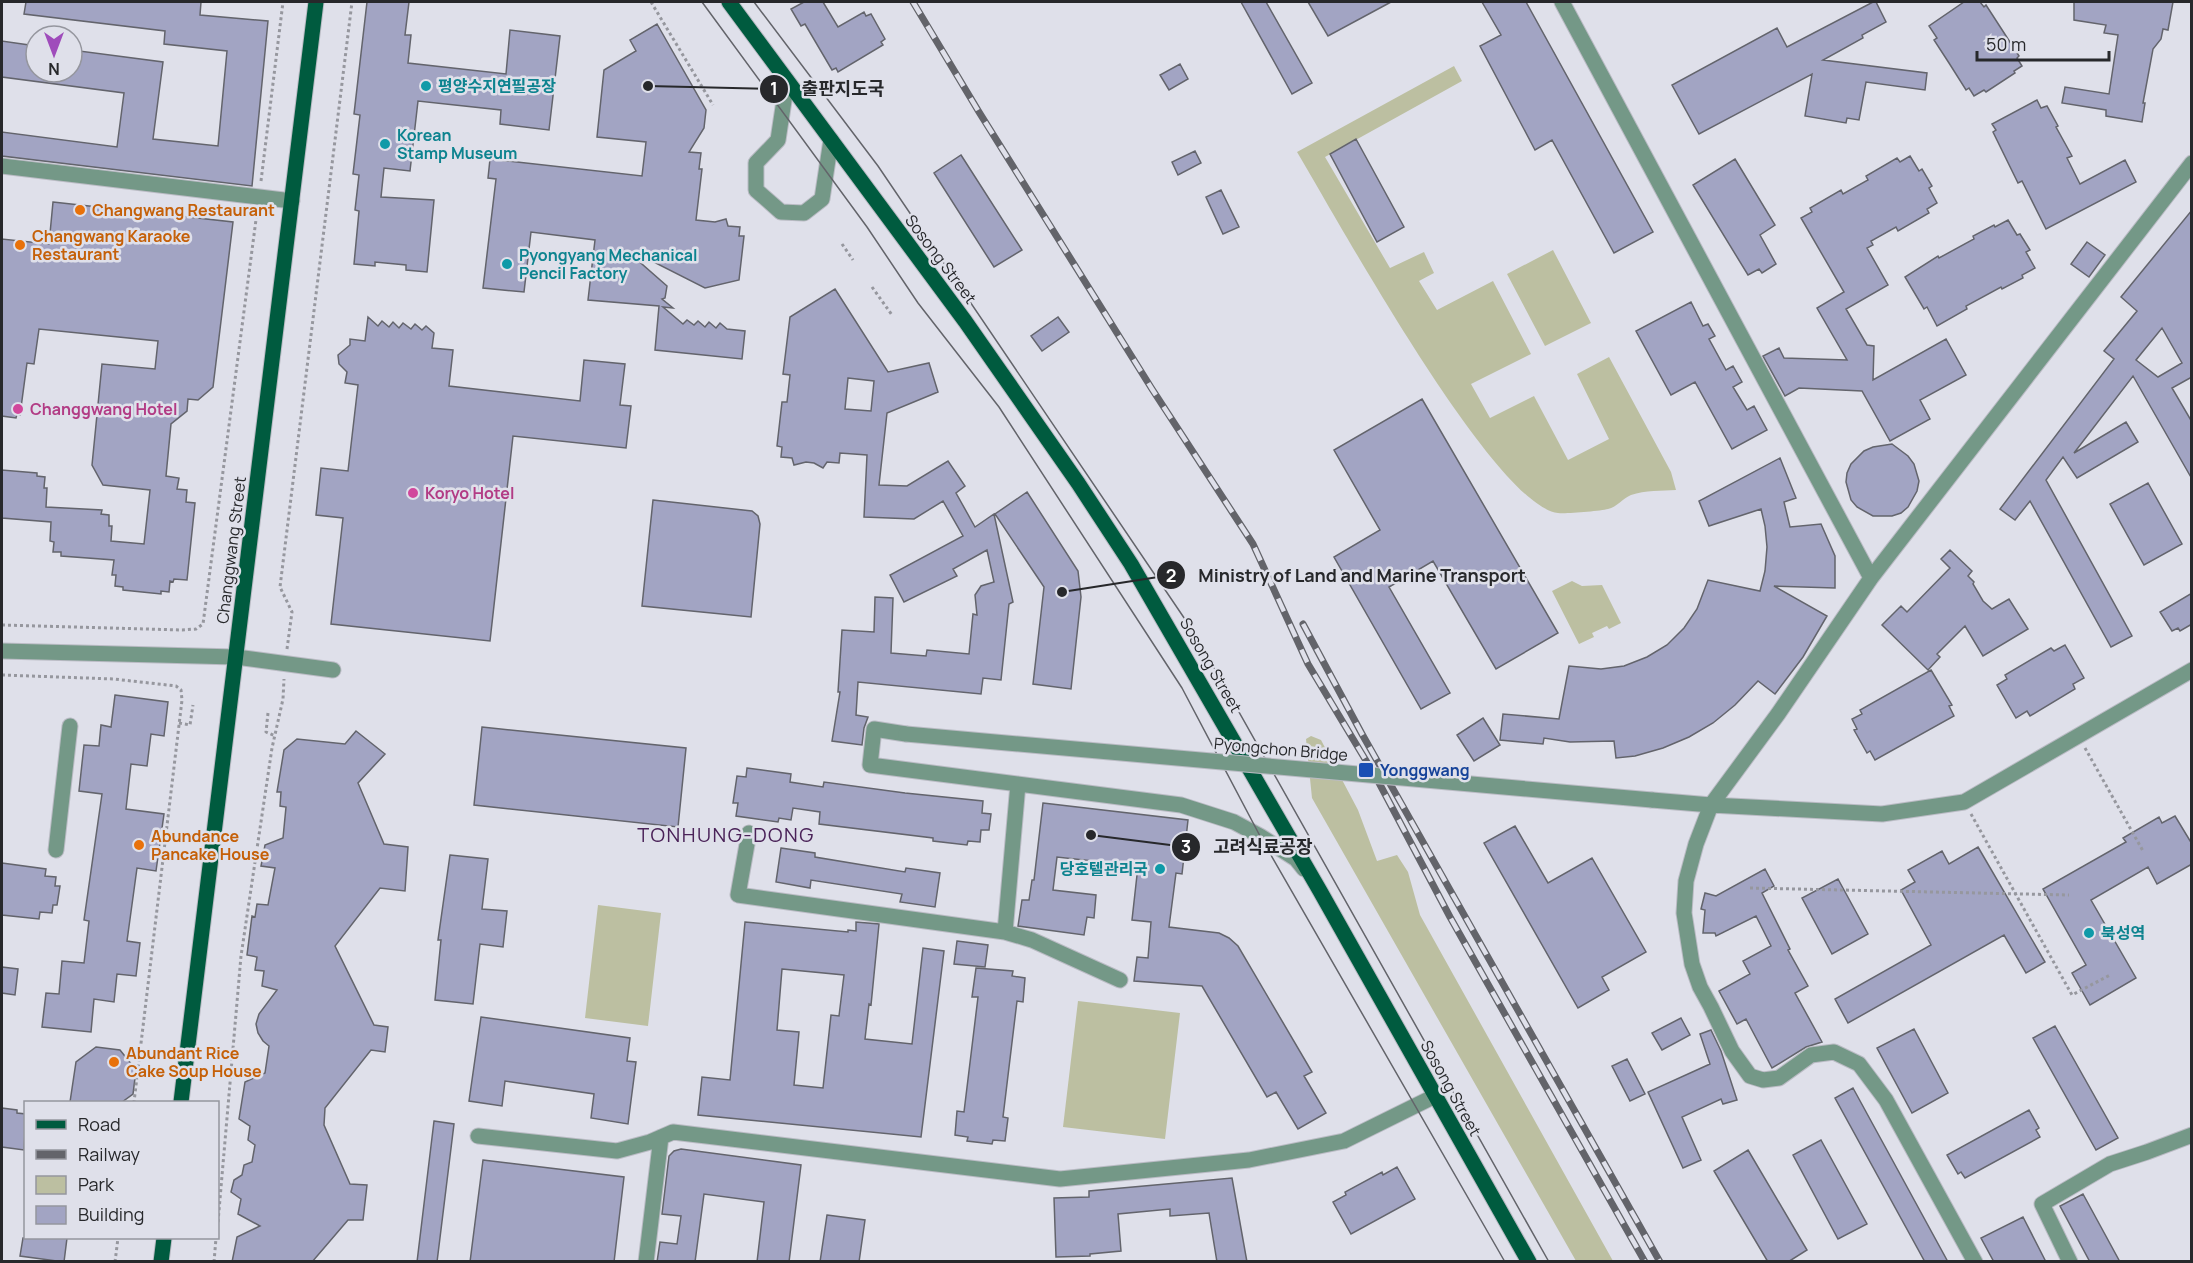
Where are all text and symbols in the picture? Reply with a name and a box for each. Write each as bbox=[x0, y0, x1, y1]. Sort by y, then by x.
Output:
north arrow bbox=[24, 24, 84, 84]
scale bar bbox=[1977, 24, 2109, 62]
text: 50 m bbox=[1986, 32, 2026, 56]
text: N bbox=[48, 58, 60, 80]
callout: 출판지도국 bbox=[759, 71, 896, 107]
place label: 평양수지연필공장 bbox=[438, 75, 556, 97]
text: 1 bbox=[770, 76, 778, 100]
text: 출판지도국 bbox=[802, 76, 884, 100]
marker: 평양수지연필공장 bbox=[419, 79, 433, 93]
place label: Korean Stamp Museum bbox=[397, 124, 517, 164]
marker: Korean Stamp Museum bbox=[378, 137, 392, 151]
place label: Changwang Restaurant bbox=[92, 199, 275, 221]
marker: Changwang Restaurant bbox=[73, 203, 87, 217]
street label: Sosong Street bbox=[900, 210, 982, 308]
place label: Changwang Karaoke Restaurant bbox=[32, 225, 191, 265]
marker: Changwang Karaoke Restaurant bbox=[13, 238, 27, 252]
place label: Pyongyang Mechanical Pencil Factory bbox=[519, 244, 698, 284]
marker: Pyongyang Mechanical Pencil Factory bbox=[500, 257, 514, 271]
place label: Changgwang Hotel bbox=[30, 398, 177, 420]
marker: Changgwang Hotel bbox=[11, 402, 25, 416]
street label: Changgwang Street bbox=[211, 475, 251, 625]
place label: Koryo Hotel bbox=[425, 482, 514, 504]
marker: Koryo Hotel bbox=[406, 486, 420, 500]
callout: Ministry of Land and Marine Transport bbox=[1156, 557, 1537, 593]
text: 2 bbox=[1166, 563, 1176, 587]
text: Ministry of Land and Marine Transport bbox=[1198, 563, 1526, 587]
street label: Sosong Street bbox=[1175, 613, 1247, 717]
street label: Pyongchon Bridge bbox=[1213, 732, 1349, 766]
place label: Yonggwang bbox=[1380, 759, 1470, 781]
marker: Yonggwang bbox=[1357, 761, 1375, 779]
district label: TONHUNG-DONG bbox=[637, 821, 815, 848]
place label: Abundance Pancake House bbox=[151, 825, 270, 865]
callout: 고려식료공장 bbox=[1171, 829, 1325, 865]
text: 3 bbox=[1181, 834, 1191, 858]
text: 고려식료공장 bbox=[1213, 834, 1313, 858]
marker: Abundance Pancake House bbox=[132, 838, 146, 852]
place label: 당호텔관리국 bbox=[1060, 858, 1148, 880]
marker: 당호텔관리국 bbox=[1153, 862, 1167, 876]
place label: 북성역 bbox=[2101, 922, 2145, 944]
marker: 북성역 bbox=[2082, 926, 2096, 940]
street label: Sosong Street bbox=[1416, 1036, 1486, 1140]
place label: Abundant Rice Cake Soup House bbox=[126, 1042, 262, 1082]
marker: Abundant Rice Cake Soup House bbox=[107, 1055, 121, 1069]
legend bbox=[24, 1101, 219, 1239]
text: Road bbox=[78, 1112, 121, 1136]
text: Railway bbox=[78, 1142, 140, 1166]
text: Park bbox=[78, 1172, 115, 1196]
text: Building bbox=[78, 1202, 144, 1226]

